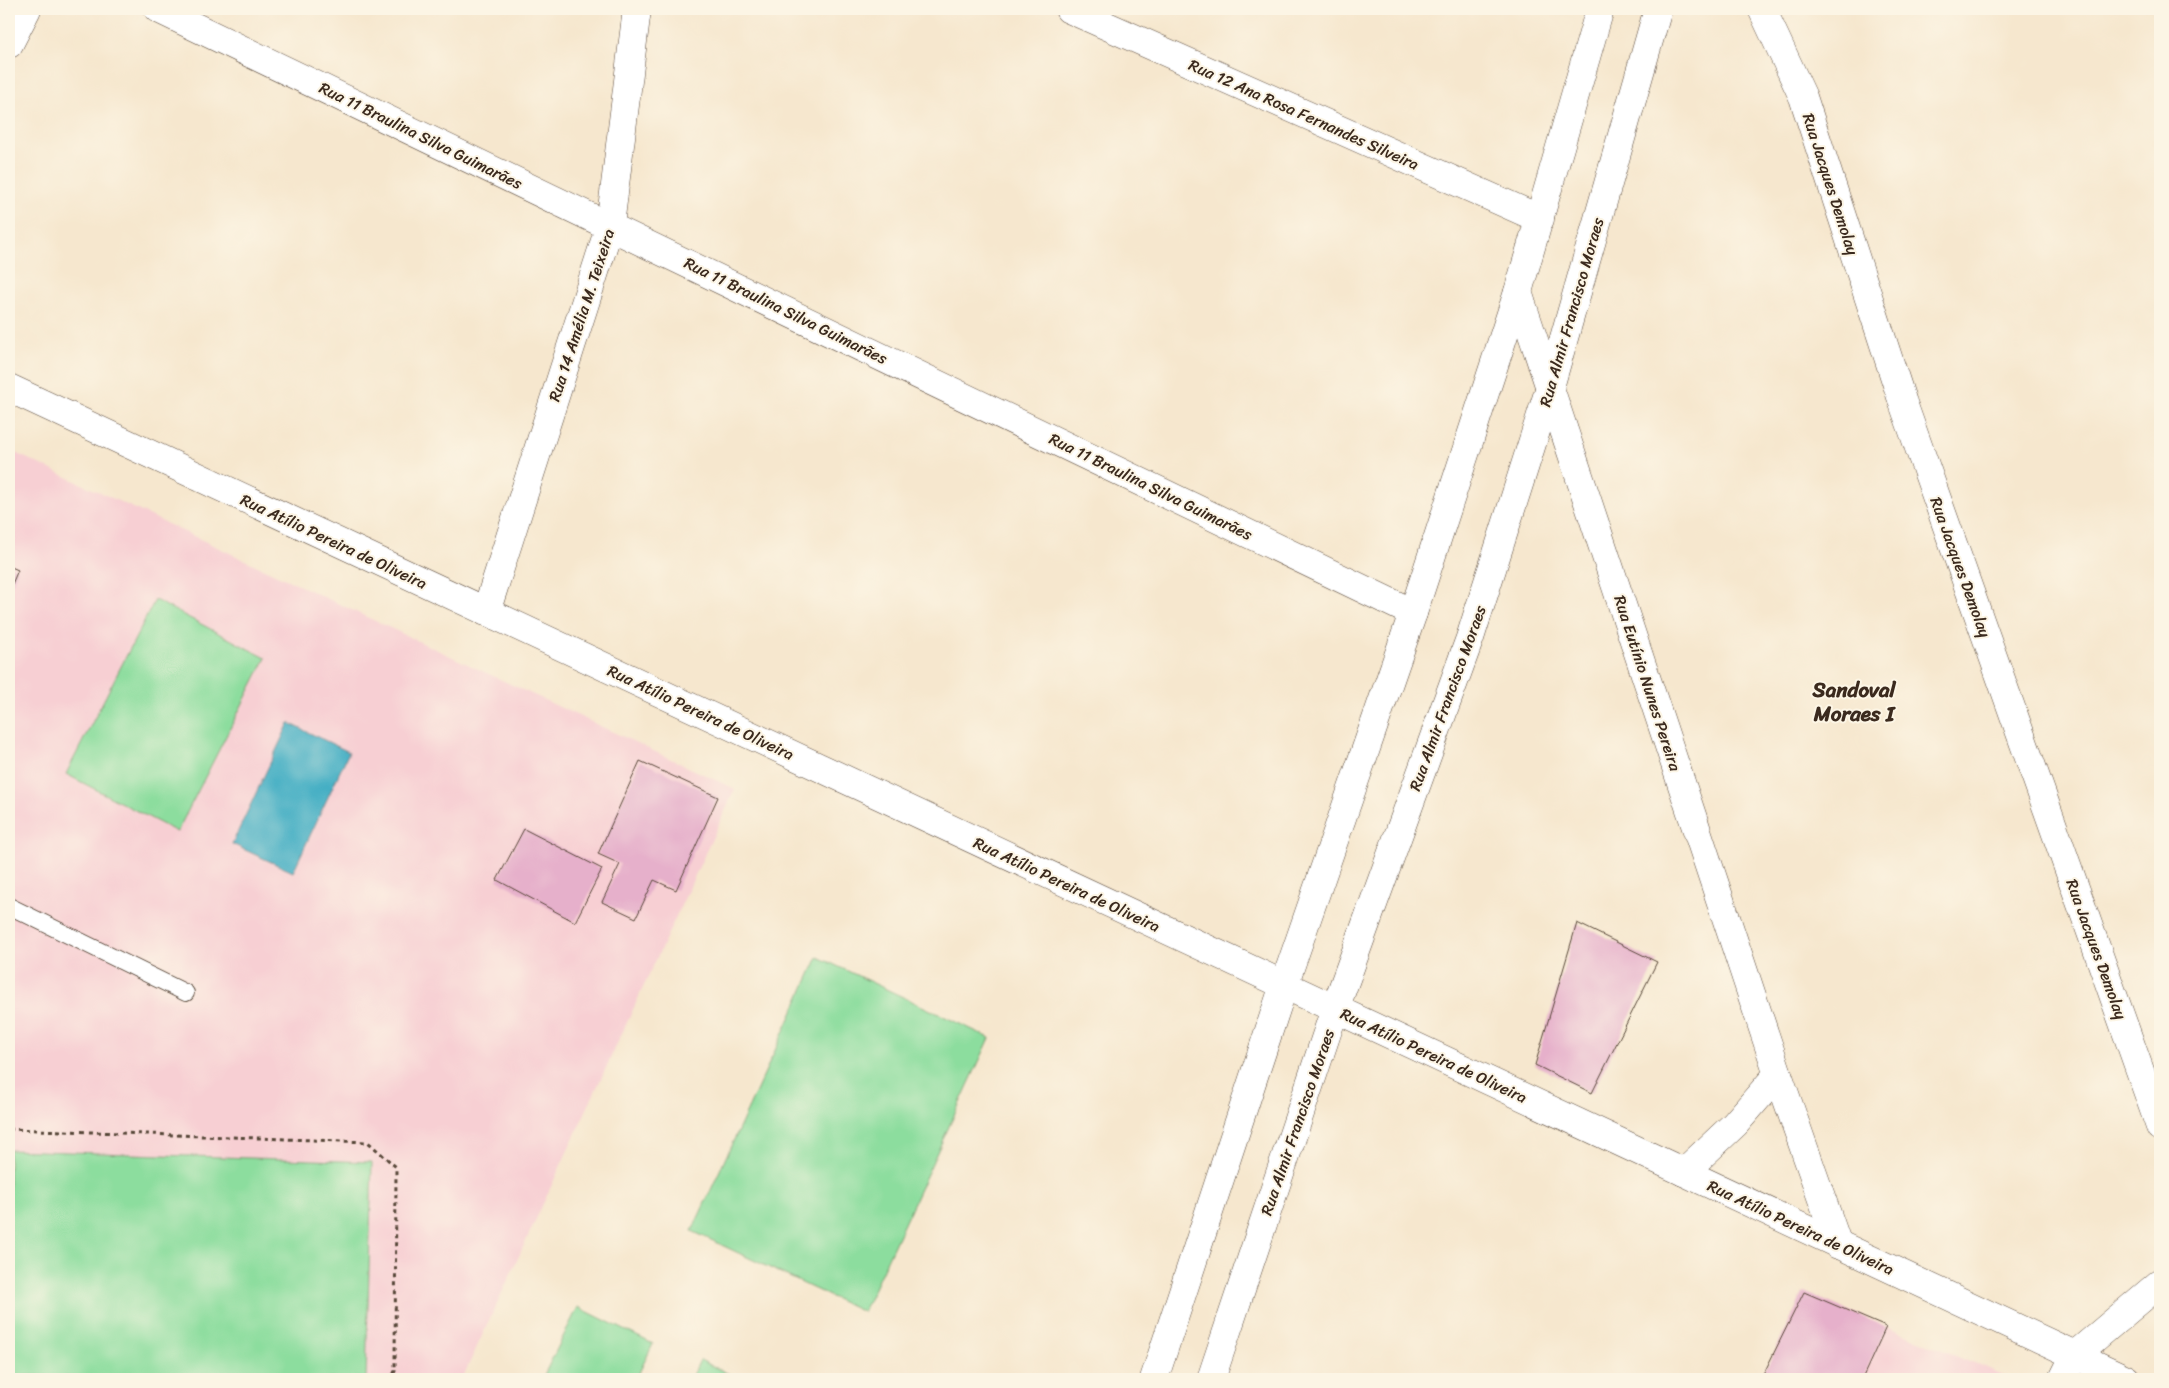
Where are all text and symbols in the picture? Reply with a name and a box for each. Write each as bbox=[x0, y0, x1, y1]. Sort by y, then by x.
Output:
street label: Rua 12 Ana Rosa Fernandes Silveira bbox=[1184, 50, 1424, 178]
street label: Rua 11 Braulina Silva Guimarães bbox=[314, 73, 528, 198]
street label: Rua Jacques Demolay bbox=[1794, 109, 1867, 260]
street label: Rua Almir Francisco Moraes bbox=[1531, 214, 1613, 410]
street label: Rua 14 Amélia M. Teixeira bbox=[540, 225, 623, 405]
street label: Rua 11 Braulina Silva Guimarães bbox=[679, 248, 893, 373]
street label: Rua 11 Braulina Silva Guimarães bbox=[1044, 424, 1258, 549]
street label: Rua Atílio Pereira de Oliveira bbox=[236, 485, 432, 598]
street label: Rua Jacques Demolay bbox=[1922, 493, 2000, 642]
street label: Rua Eutínio Nunes Pereira bbox=[1605, 591, 1690, 776]
street label: Rua Almir Francisco Moraes bbox=[1400, 601, 1495, 795]
street label: Rua Atílio Pereira de Oliveira bbox=[603, 656, 799, 769]
district label: Sandoval Moraes I bbox=[1811, 671, 1897, 733]
street label: Rua Atílio Pereira de Oliveira bbox=[969, 828, 1165, 941]
street label: Rua Jacques Demolay bbox=[2058, 875, 2136, 1024]
street label: Rua Atílio Pereira de Oliveira bbox=[1336, 999, 1532, 1112]
street label: Rua Almir Francisco Moraes bbox=[1252, 1024, 1343, 1219]
street label: Rua Atílio Pereira de Oliveira bbox=[1703, 1171, 1899, 1284]

